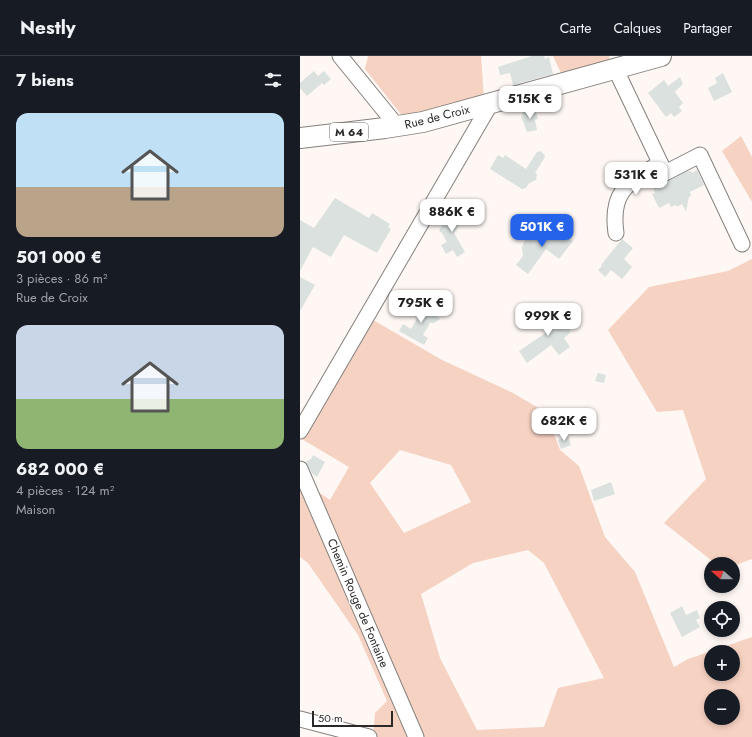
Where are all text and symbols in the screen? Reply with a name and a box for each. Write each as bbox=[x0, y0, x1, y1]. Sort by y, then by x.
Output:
text: Nestly bbox=[20, 14, 76, 41]
text: Carte bbox=[560, 18, 591, 38]
text: Calques bbox=[613, 18, 661, 38]
text: Partager bbox=[683, 18, 732, 38]
text: 7 biens bbox=[16, 68, 74, 92]
icon: filters bbox=[262, 69, 284, 91]
pin: 515K € bbox=[497, 86, 563, 120]
text: 515K € bbox=[508, 89, 552, 108]
street label: Rue de Croix bbox=[403, 100, 472, 134]
road number: M 64 bbox=[330, 123, 368, 141]
icon: home bbox=[114, 139, 186, 211]
pin: 531K € bbox=[603, 162, 669, 196]
text: 531K € bbox=[614, 165, 658, 184]
pin: 886K € bbox=[419, 199, 485, 233]
text: 886K € bbox=[429, 202, 475, 221]
pin: 501K € bbox=[509, 214, 575, 248]
text: 501K € bbox=[519, 217, 565, 236]
text: 501 000 € bbox=[16, 245, 102, 269]
text: 3 pièces · 86 m² bbox=[16, 269, 107, 288]
text: Rue de Croix bbox=[16, 288, 88, 307]
pin: 795K € bbox=[388, 290, 454, 324]
text: 795K € bbox=[398, 293, 444, 312]
pin: 999K € bbox=[515, 303, 581, 337]
text: 999K € bbox=[524, 306, 572, 325]
icon: home bbox=[114, 351, 186, 423]
pin: 682K € bbox=[531, 408, 597, 442]
text: 682K € bbox=[541, 411, 587, 430]
text: 682 000 € bbox=[16, 457, 104, 481]
text: 4 pièces · 124 m² bbox=[16, 481, 114, 500]
text: Maison bbox=[16, 500, 55, 519]
street label: Chemin Rouge de Fontaine bbox=[323, 536, 393, 670]
north arrow bbox=[704, 557, 740, 593]
map controls bbox=[704, 557, 740, 725]
button: locate bbox=[704, 601, 740, 637]
button: + bbox=[704, 645, 740, 681]
button: − bbox=[704, 689, 740, 725]
scale bar bbox=[312, 709, 393, 728]
text: 50 m bbox=[318, 710, 343, 726]

